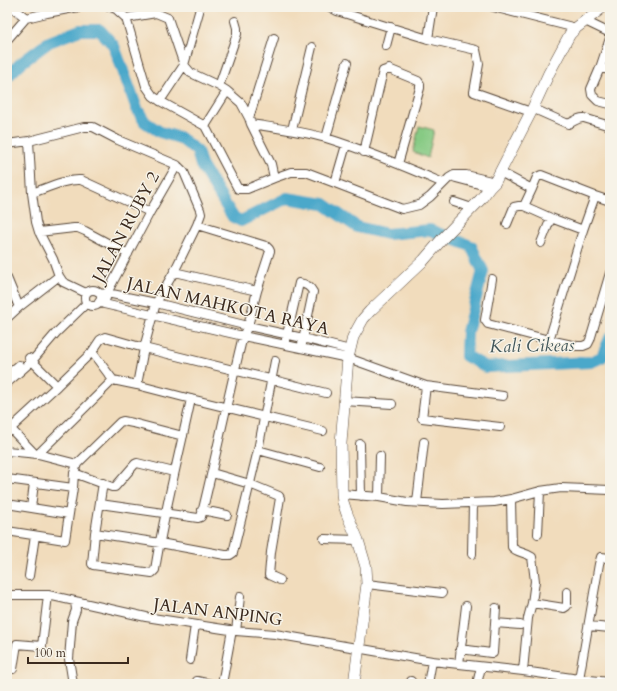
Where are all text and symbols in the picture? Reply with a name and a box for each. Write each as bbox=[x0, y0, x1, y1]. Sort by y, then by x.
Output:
street label: JALAN RUBY 2 bbox=[86, 167, 165, 289]
street label: JALAN MAHKOTA RAYA bbox=[122, 271, 332, 341]
water label: Kali Cikeas bbox=[489, 333, 575, 359]
street label: JALAN ANPING bbox=[149, 592, 284, 631]
scale bar bbox=[28, 639, 128, 665]
text: 100 m bbox=[34, 645, 67, 661]

